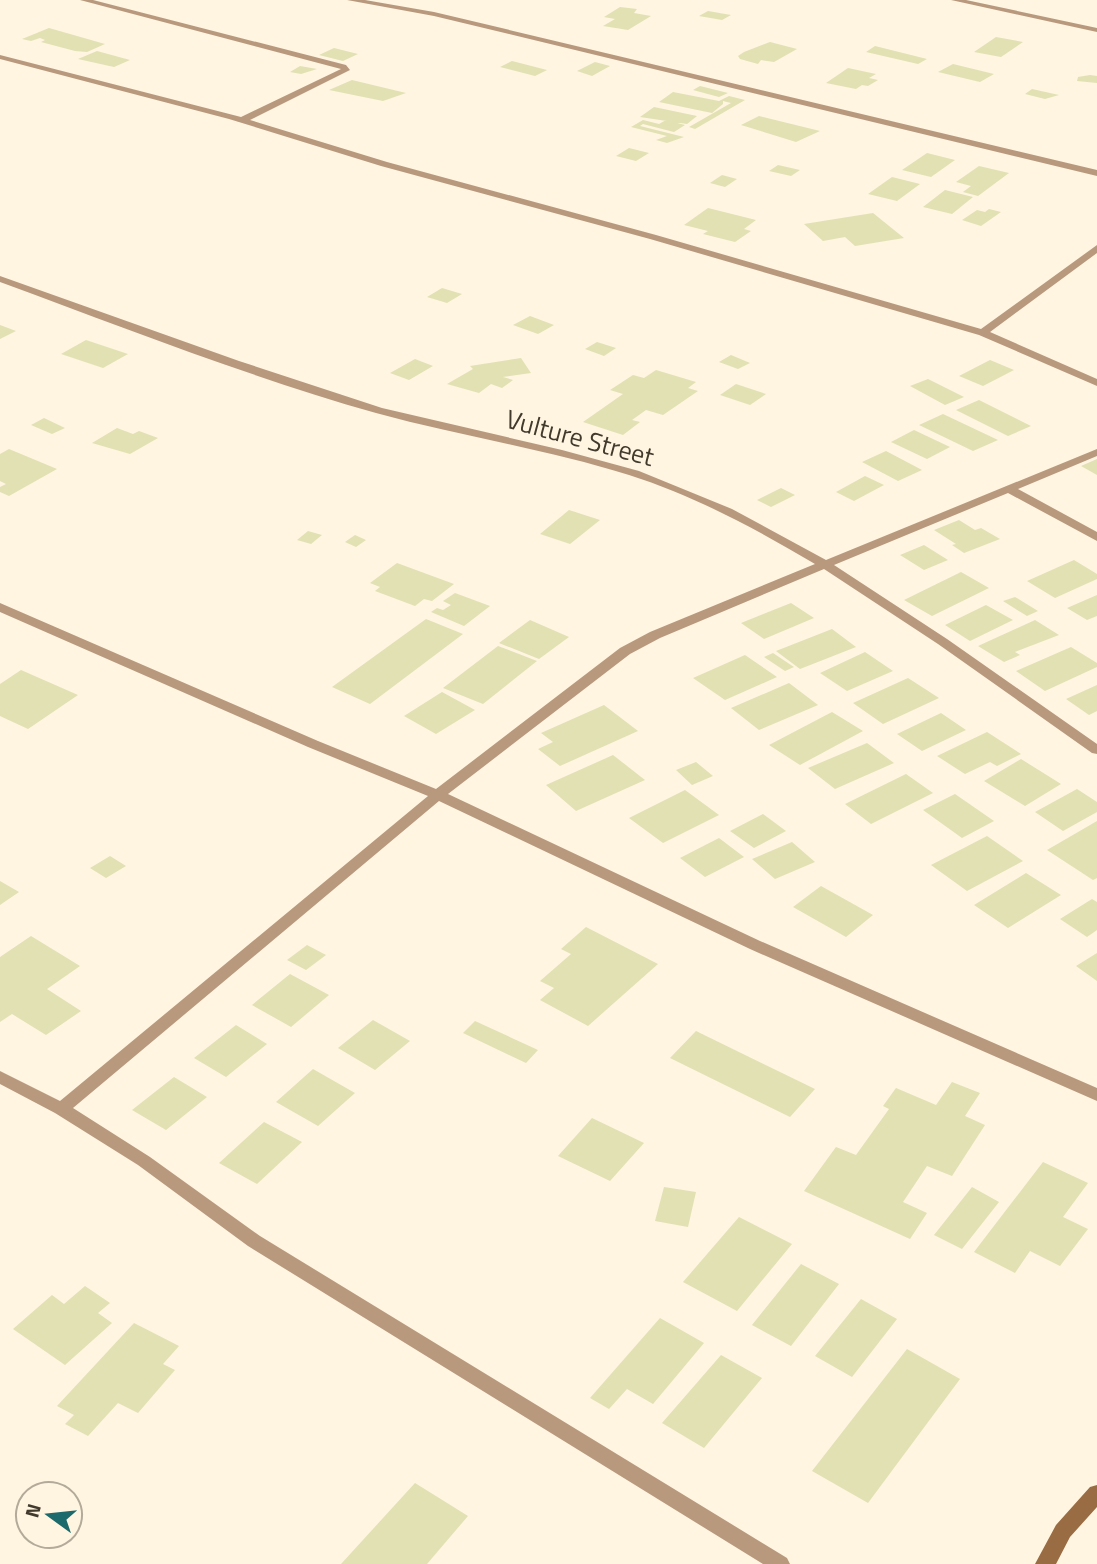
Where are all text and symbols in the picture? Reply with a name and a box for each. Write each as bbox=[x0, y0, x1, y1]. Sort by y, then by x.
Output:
street label: Vulture Street bbox=[502, 399, 659, 476]
north arrow bbox=[14, 1480, 84, 1550]
text: N bbox=[16, 1500, 48, 1521]

